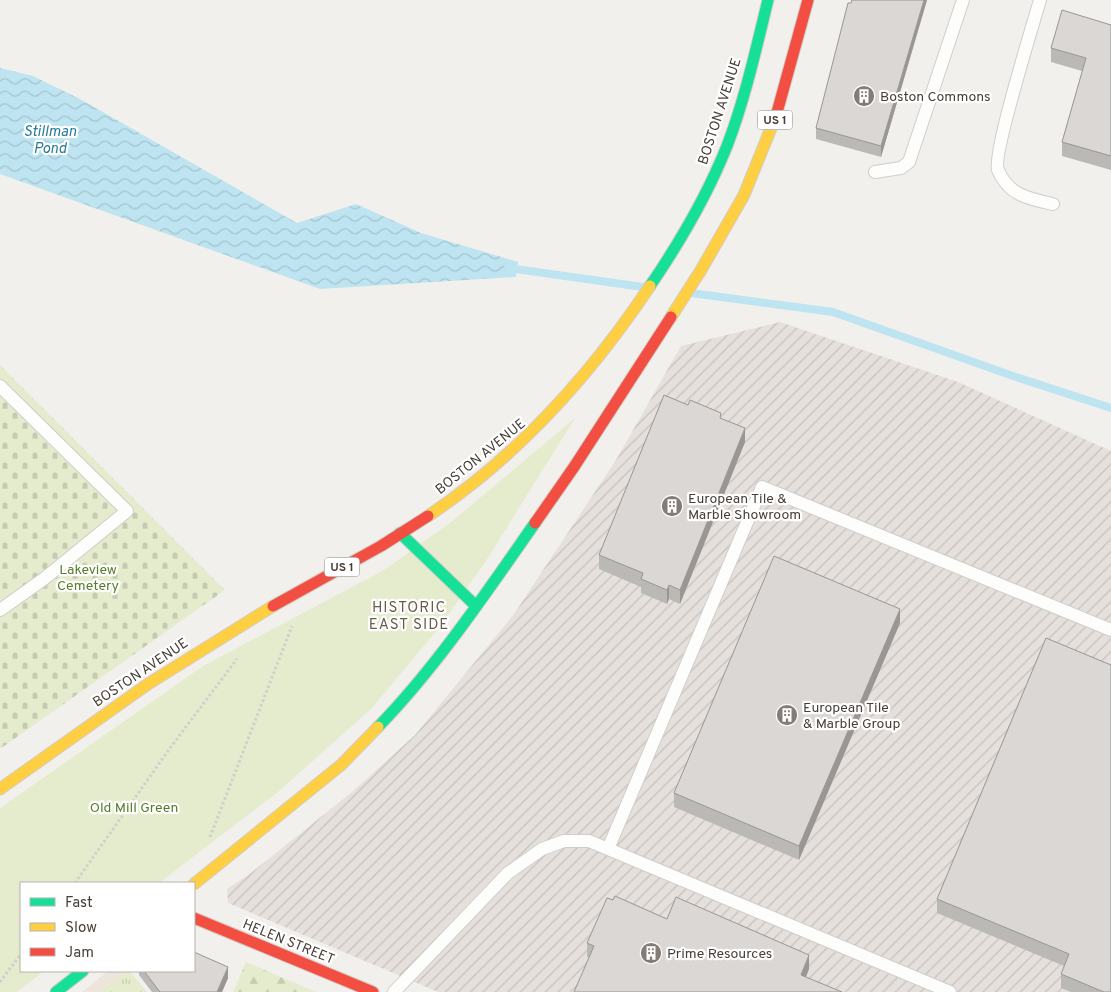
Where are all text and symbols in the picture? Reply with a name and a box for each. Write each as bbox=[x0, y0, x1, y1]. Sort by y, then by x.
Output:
street label: BOSTON AVENUE bbox=[695, 56, 746, 167]
building icon: Boston Commons bbox=[852, 84, 876, 108]
place label: Boston Commons bbox=[880, 89, 991, 106]
road number: US 1 bbox=[758, 110, 792, 130]
water label: Stillman Pond bbox=[23, 123, 77, 159]
street label: BOSTON AVENUE bbox=[432, 416, 529, 499]
place label: European Tile & Marble Showroom bbox=[688, 491, 801, 524]
building icon: European Tile & Marble Showroom bbox=[660, 494, 684, 518]
road number: US 1 bbox=[324, 558, 360, 576]
park label: Lakeview Cemetery bbox=[57, 562, 119, 595]
district label: HISTORIC EAST SIDE bbox=[369, 599, 449, 635]
street label: BOSTON AVENUE bbox=[90, 635, 192, 711]
place label: European Tile & Marble Group bbox=[803, 700, 900, 733]
building icon: European Tile & Marble Group bbox=[775, 703, 799, 727]
park label: Old Mill Green bbox=[90, 800, 178, 817]
legend bbox=[20, 882, 195, 972]
text: Fast bbox=[65, 894, 93, 913]
street label: HELEN STREET bbox=[240, 916, 337, 969]
text: Slow bbox=[65, 919, 97, 938]
building icon: Prime Resources bbox=[639, 941, 663, 965]
text: Jam bbox=[65, 944, 94, 963]
place label: Prime Resources bbox=[667, 946, 772, 963]

